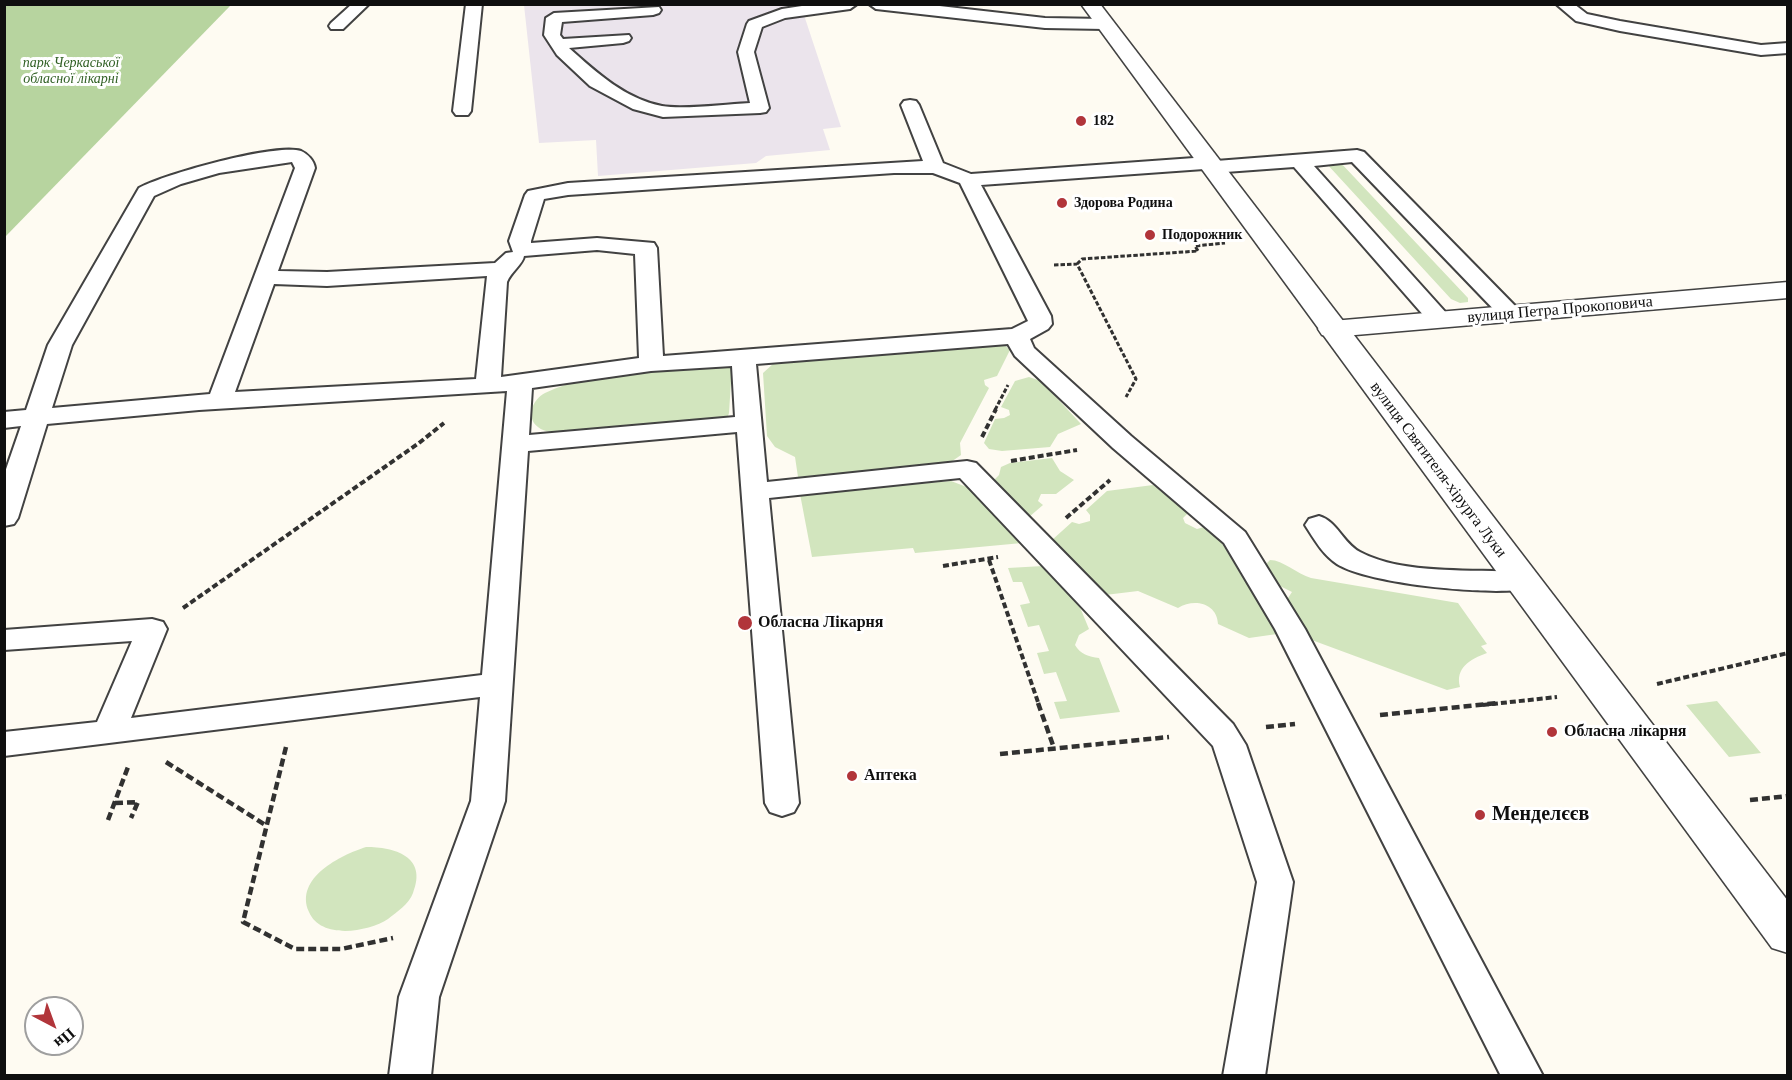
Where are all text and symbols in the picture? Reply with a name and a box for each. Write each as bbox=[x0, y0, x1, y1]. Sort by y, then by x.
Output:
park label: парк Черкаської обласної лікарні bbox=[23, 55, 119, 88]
place label: 182 bbox=[1093, 113, 1114, 129]
marker: 182 bbox=[1074, 114, 1088, 128]
place label: Здорова Родина bbox=[1074, 195, 1173, 211]
marker: Здорова Родина bbox=[1055, 196, 1069, 210]
place label: Подорожник bbox=[1162, 227, 1242, 243]
marker: Подорожник bbox=[1143, 228, 1157, 242]
street label: вулиця Петра Прокоповича bbox=[1466, 292, 1654, 328]
street label: вулиця Святителя-хірурга Луки bbox=[1366, 378, 1510, 562]
place label: Обласна Лікарня bbox=[758, 613, 883, 633]
marker: Обласна Лікарня bbox=[736, 614, 754, 632]
place label: Обласна лікарня bbox=[1564, 722, 1687, 742]
marker: Обласна лікарня bbox=[1545, 725, 1559, 739]
place label: Аптека bbox=[864, 766, 917, 786]
marker: Аптека bbox=[845, 769, 859, 783]
place label: Менделєєв bbox=[1492, 803, 1589, 827]
marker: Менделєєв bbox=[1473, 808, 1487, 822]
north arrow bbox=[24, 996, 84, 1056]
text: Пн bbox=[51, 1025, 79, 1052]

